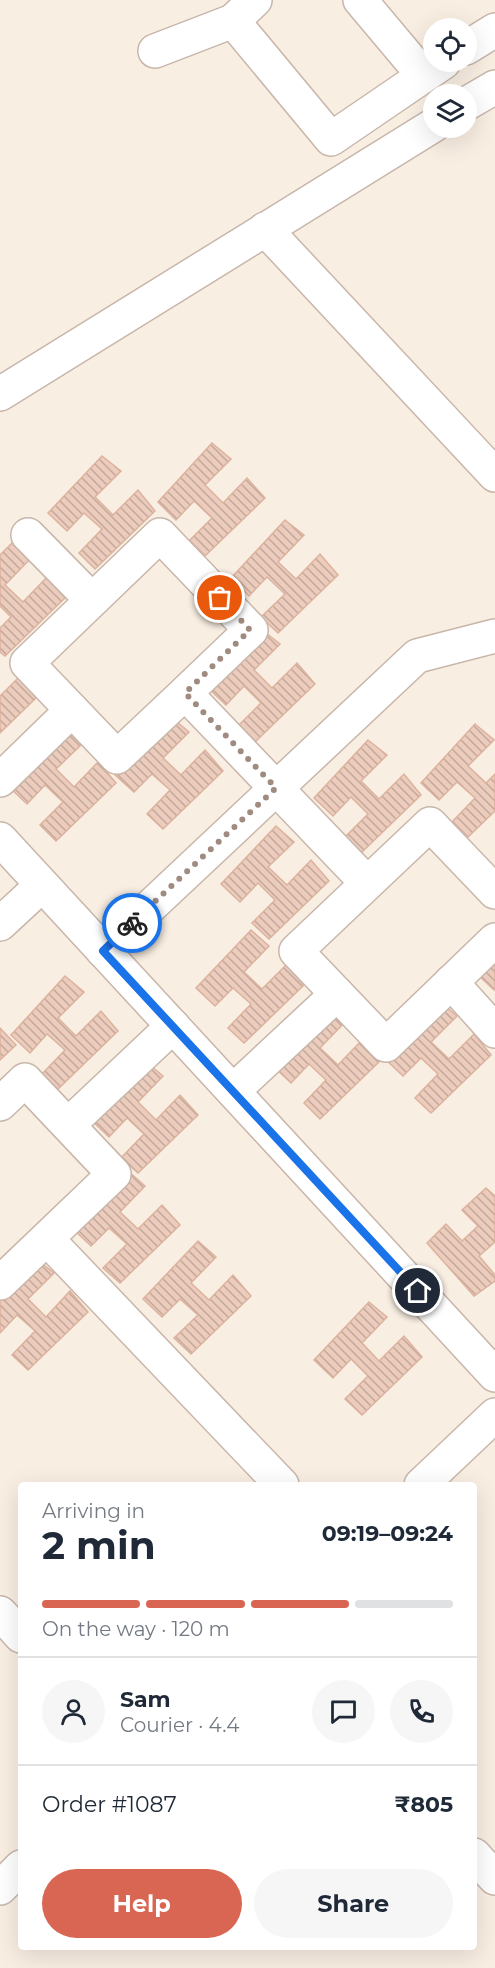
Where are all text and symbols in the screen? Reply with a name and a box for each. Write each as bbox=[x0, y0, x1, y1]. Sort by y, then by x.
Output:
map controls bbox=[423, 18, 477, 138]
button: locate bbox=[423, 18, 477, 72]
button: layers bbox=[423, 84, 477, 138]
pin bbox=[194, 572, 245, 623]
icon: bag bbox=[203, 581, 236, 614]
courier bbox=[102, 893, 162, 953]
icon: bike bbox=[116, 907, 149, 940]
pin bbox=[392, 1265, 443, 1316]
icon: home bbox=[401, 1274, 434, 1307]
text: Arriving in bbox=[42, 1499, 145, 1523]
text: 09:19–09:24 bbox=[322, 1520, 453, 1547]
text: 2 min bbox=[42, 1521, 156, 1569]
text: On the way · 120 m bbox=[42, 1617, 230, 1641]
button: person bbox=[42, 1680, 105, 1743]
button: chat bbox=[312, 1680, 375, 1743]
button: phone bbox=[390, 1680, 453, 1743]
text: Sam bbox=[120, 1686, 171, 1713]
text: Courier · 4.4 bbox=[120, 1713, 239, 1737]
text: Order #1087 bbox=[42, 1791, 177, 1818]
text: ₹805 bbox=[395, 1791, 453, 1818]
button: Help bbox=[42, 1869, 242, 1938]
button: Share bbox=[254, 1869, 453, 1938]

